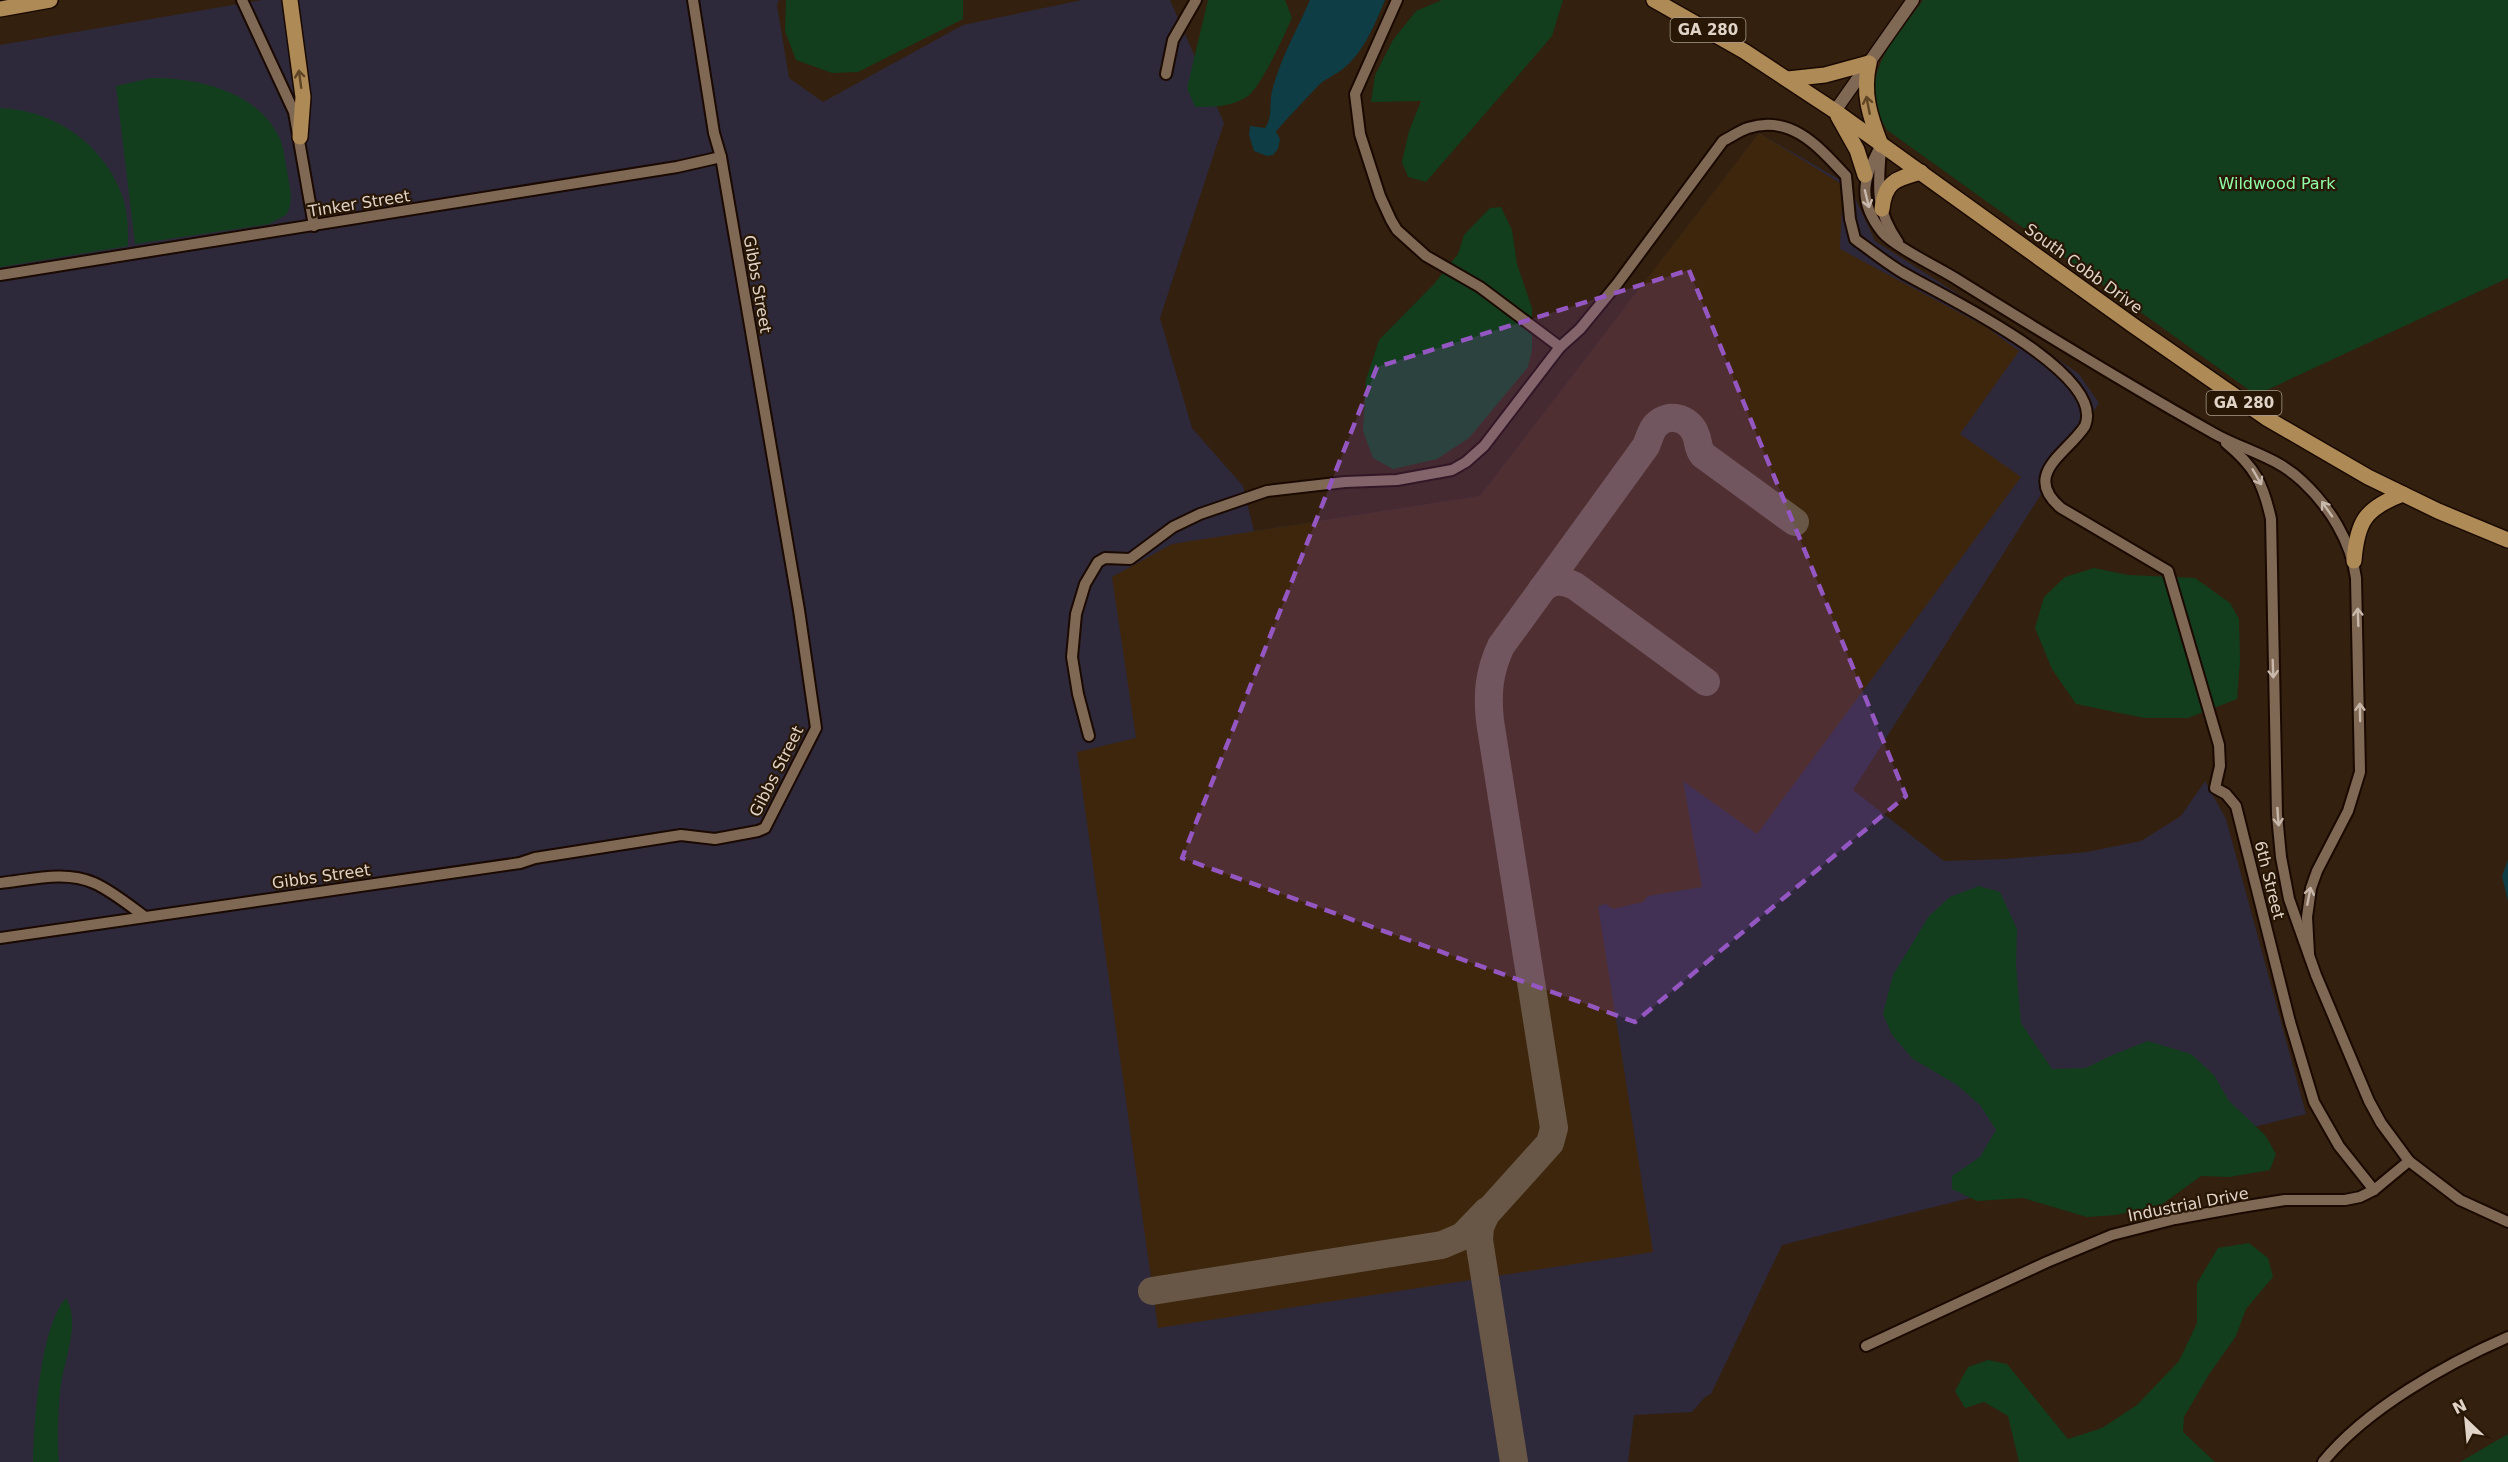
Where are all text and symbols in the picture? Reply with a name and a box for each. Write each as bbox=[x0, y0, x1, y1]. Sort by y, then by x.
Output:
road number: GA 280 bbox=[1670, 18, 1746, 42]
one-way arrow bbox=[295, 70, 306, 89]
one-way arrow bbox=[1862, 96, 1873, 115]
park label: Wildwood Park bbox=[2219, 174, 2336, 193]
street label: Tinker Street bbox=[306, 186, 411, 221]
one-way arrow bbox=[1861, 189, 1873, 208]
street label: South Cobb Drive bbox=[2021, 219, 2146, 317]
street label: Gibbs Street bbox=[740, 234, 775, 335]
road number: GA 280 bbox=[2206, 391, 2282, 415]
one-way arrow bbox=[2251, 468, 2263, 485]
one-way arrow bbox=[2321, 502, 2333, 518]
one-way arrow bbox=[2352, 607, 2364, 627]
one-way arrow bbox=[2268, 659, 2279, 679]
one-way arrow bbox=[2355, 702, 2366, 722]
street label: Gibbs Street bbox=[745, 723, 807, 820]
one-way arrow bbox=[2273, 807, 2284, 827]
street label: 6th Street bbox=[2251, 839, 2288, 921]
street label: Gibbs Street bbox=[271, 860, 372, 893]
one-way arrow bbox=[2304, 887, 2315, 907]
street label: Industrial Drive bbox=[2126, 1183, 2250, 1226]
north arrow bbox=[2436, 1390, 2496, 1450]
text: N bbox=[2449, 1395, 2470, 1418]

